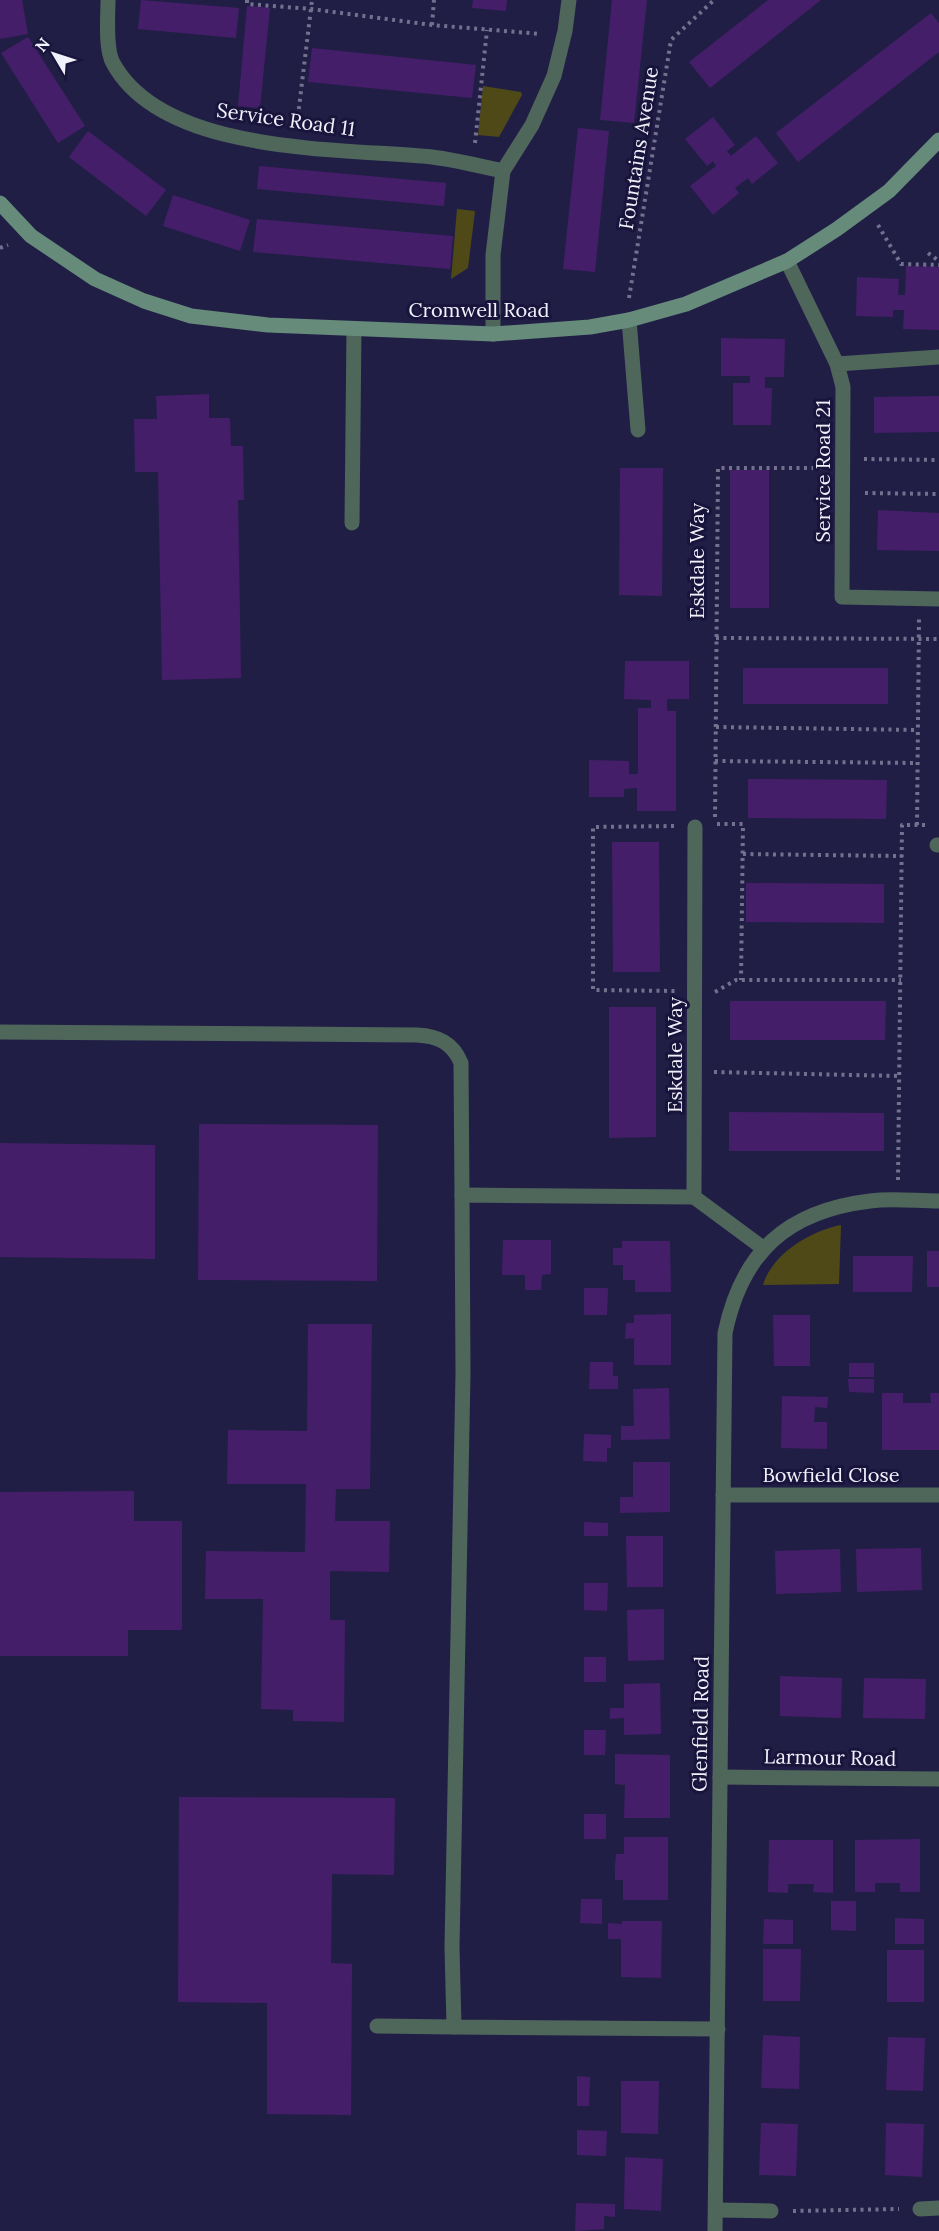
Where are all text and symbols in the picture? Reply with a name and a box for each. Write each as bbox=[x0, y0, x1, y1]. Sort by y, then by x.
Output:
north arrow bbox=[24, 24, 84, 84]
text: N bbox=[31, 33, 54, 56]
street label: Fountains Avenue bbox=[613, 65, 663, 231]
street label: Service Road 11 bbox=[215, 97, 357, 141]
street label: Cromwell Road bbox=[408, 297, 550, 322]
street label: Service Road 21 bbox=[810, 399, 835, 543]
street label: Eskdale Way bbox=[684, 503, 709, 619]
street label: Eskdale Way bbox=[662, 997, 687, 1113]
street label: Bowfield Close bbox=[762, 1462, 900, 1487]
street label: Glenfield Road bbox=[686, 1656, 714, 1792]
street label: Larmour Road bbox=[763, 1743, 897, 1771]

